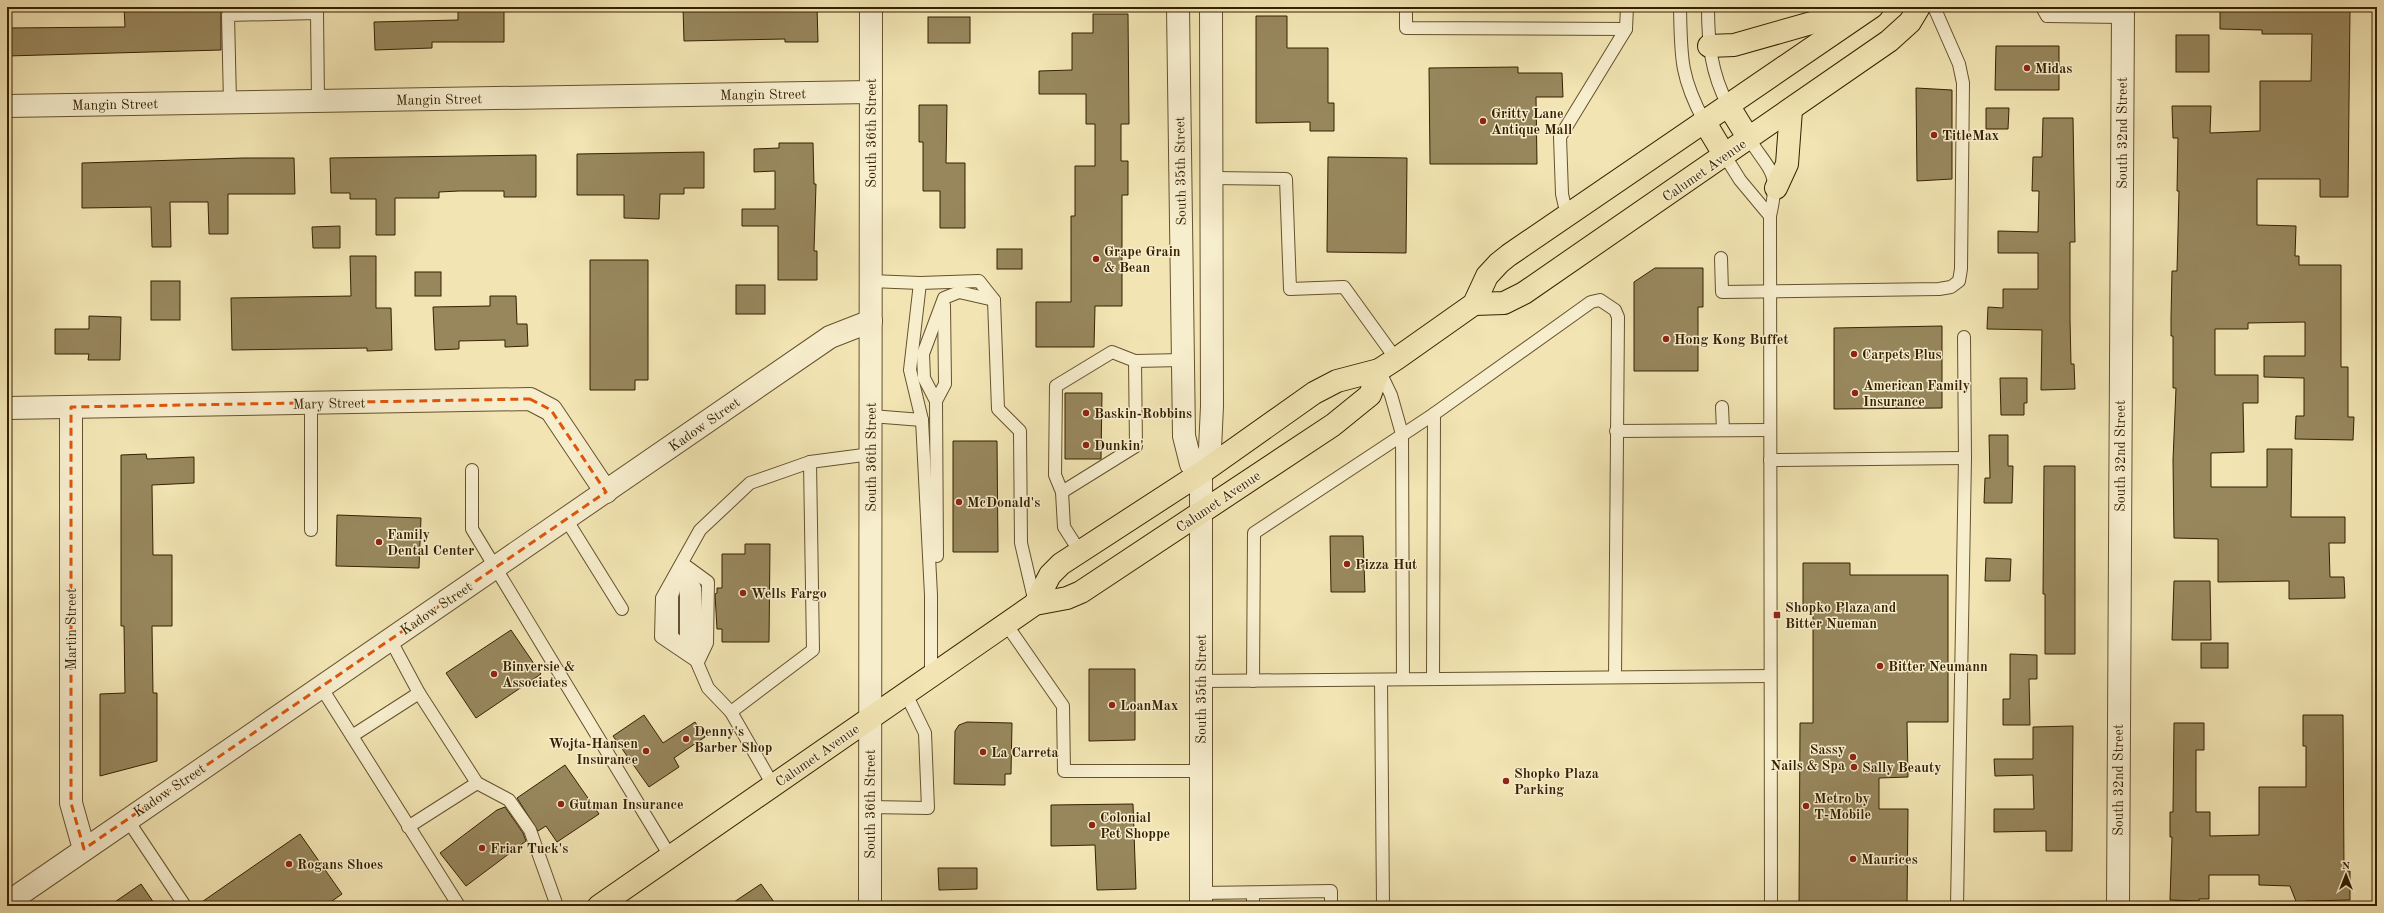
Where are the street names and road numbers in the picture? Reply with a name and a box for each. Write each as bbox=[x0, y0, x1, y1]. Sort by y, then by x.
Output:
street label: South 32nd Street bbox=[2116, 77, 2130, 189]
street label: South 36th Street bbox=[865, 78, 879, 188]
street label: Mangin Street bbox=[720, 87, 806, 103]
street label: Mangin Street bbox=[396, 92, 482, 108]
street label: Mangin Street bbox=[72, 97, 158, 113]
street label: South 35th Street bbox=[1173, 116, 1189, 226]
street label: Calumet Avenue bbox=[1660, 137, 1749, 205]
street label: Kadow Street bbox=[666, 395, 743, 454]
street label: Mary Street bbox=[292, 396, 366, 412]
street label: South 32nd Street bbox=[2114, 400, 2128, 512]
street label: South 36th Street bbox=[865, 402, 879, 512]
street label: Calumet Avenue bbox=[1174, 469, 1263, 535]
street label: Kadow Street bbox=[398, 580, 475, 638]
street label: Martin Street bbox=[65, 588, 79, 670]
street label: South 35th Street bbox=[1195, 634, 1209, 744]
street label: Calumet Avenue bbox=[773, 722, 862, 790]
street label: South 32nd Street bbox=[2112, 724, 2126, 836]
street label: South 36th Street bbox=[864, 749, 878, 859]
street label: Kadow Street bbox=[131, 762, 208, 820]

